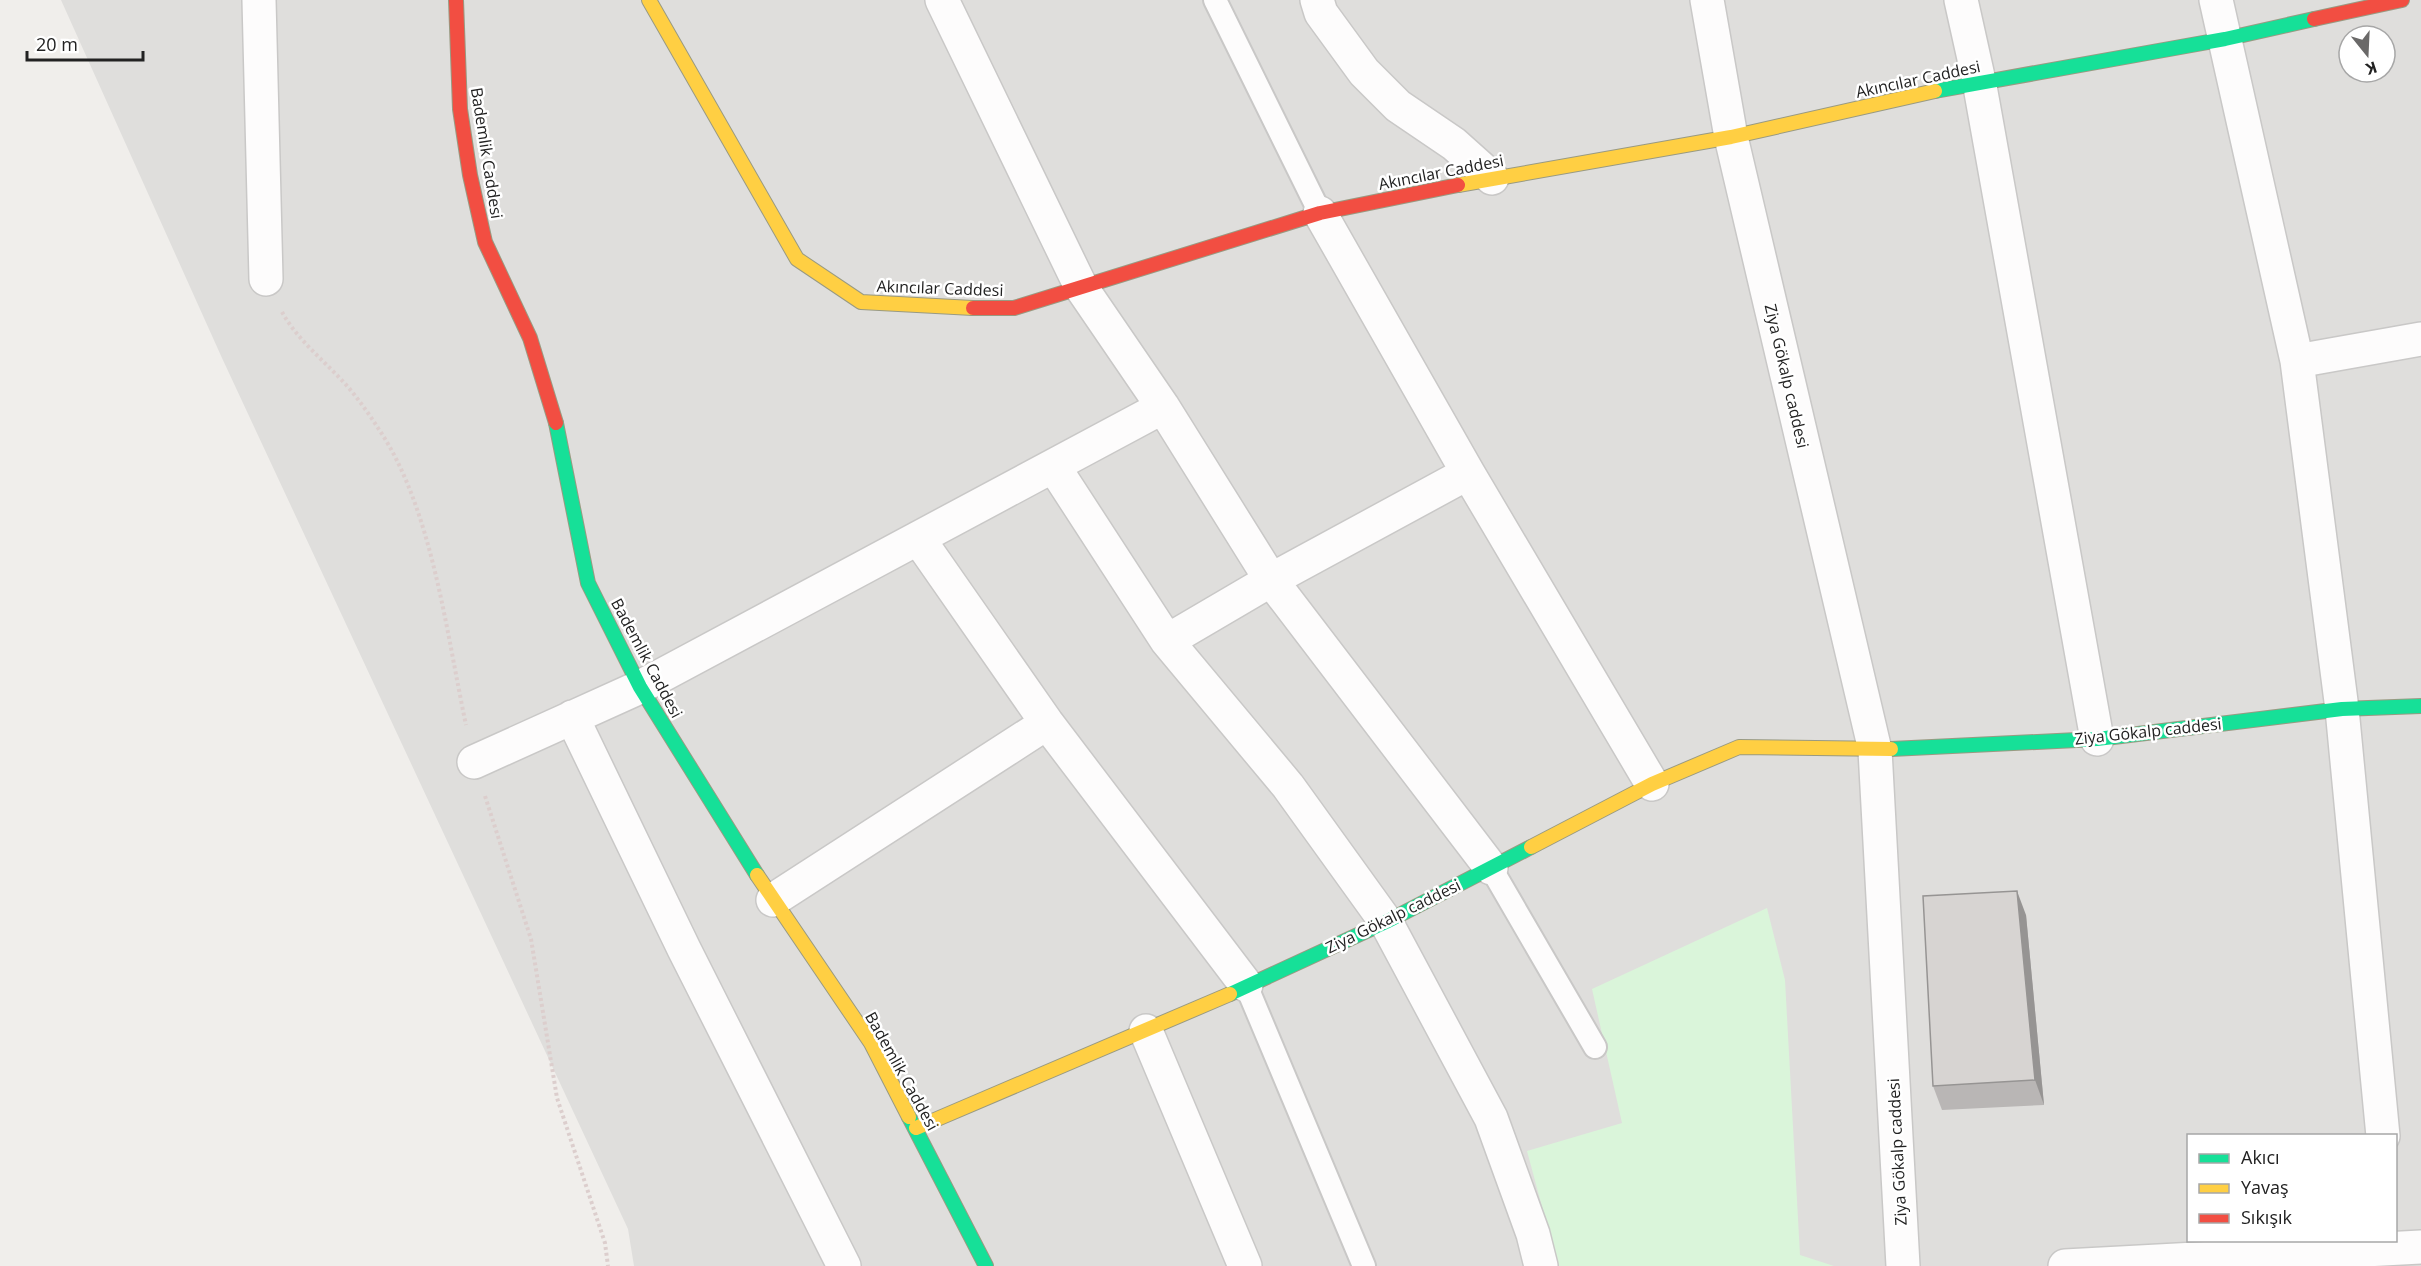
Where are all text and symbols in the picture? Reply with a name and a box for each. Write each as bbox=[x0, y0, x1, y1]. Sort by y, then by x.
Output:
scale bar bbox=[27, 24, 142, 62]
north arrow bbox=[2337, 24, 2397, 84]
text: 20 m bbox=[36, 32, 78, 56]
street label: Akıncılar Caddesi bbox=[1854, 55, 1982, 103]
text: K bbox=[2363, 56, 2380, 80]
street label: Bademlik Caddesi bbox=[466, 86, 508, 220]
street label: Akıncılar Caddesi bbox=[1377, 149, 1505, 195]
street label: Akıncılar Caddesi bbox=[876, 275, 1004, 301]
street label: Ziya Gökalp caddesi bbox=[1760, 302, 1814, 450]
street label: Bademlik Caddesi bbox=[606, 594, 688, 722]
street label: Ziya Gökalp caddesi bbox=[2073, 712, 2223, 750]
street label: Ziya Gökalp caddesi bbox=[1322, 874, 1464, 958]
street label: Bademlik Caddesi bbox=[860, 1008, 944, 1134]
street label: Ziya Gökalp caddesi bbox=[1882, 1078, 1912, 1226]
legend bbox=[2187, 1134, 2397, 1242]
text: Akıcı bbox=[2241, 1145, 2280, 1169]
text: Yavaş bbox=[2241, 1175, 2289, 1199]
text: Sıkışık bbox=[2241, 1205, 2293, 1229]

